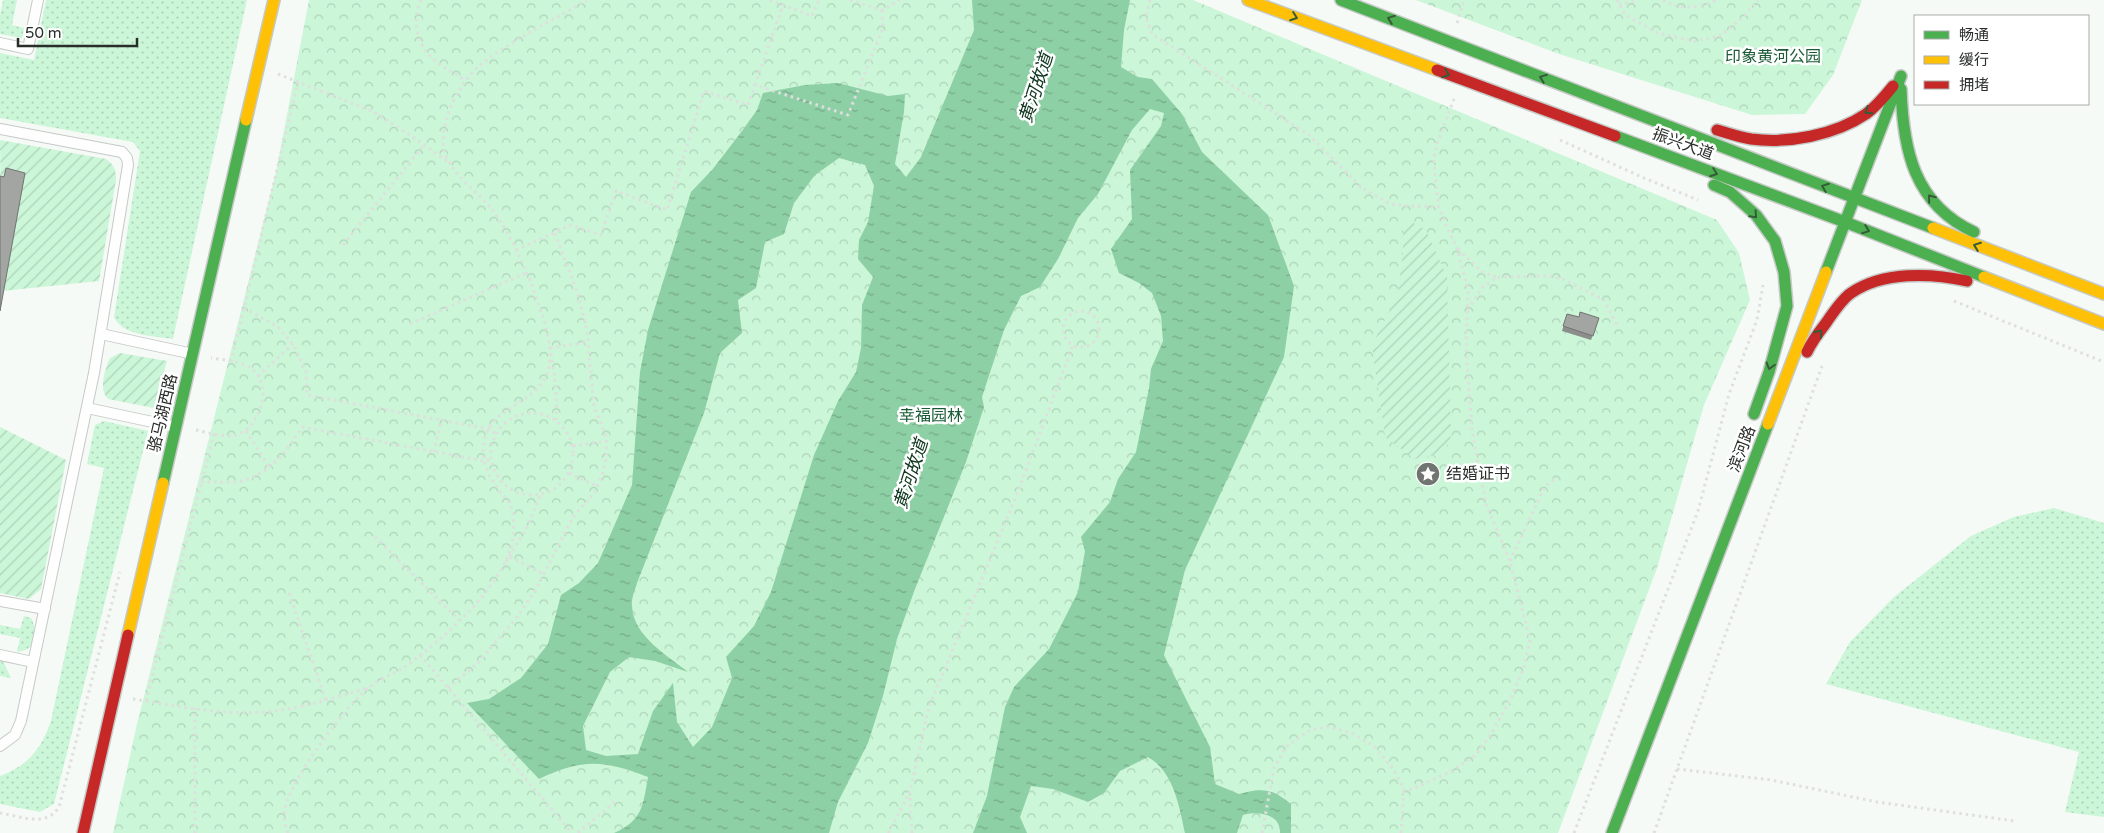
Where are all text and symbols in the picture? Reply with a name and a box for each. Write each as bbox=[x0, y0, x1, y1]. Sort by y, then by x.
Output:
one-way arrow bbox=[1289, 11, 1298, 21]
scale bar bbox=[18, 15, 136, 47]
one-way arrow bbox=[1388, 15, 1396, 25]
legend bbox=[1914, 15, 2089, 105]
text: 50 m bbox=[25, 24, 62, 42]
text: 畅通 bbox=[1959, 26, 1989, 44]
park label: 印象黄河公园 bbox=[1725, 47, 1821, 67]
water label: 黄河故道 bbox=[1014, 48, 1059, 126]
text: 缓行 bbox=[1959, 51, 1989, 69]
one-way arrow bbox=[1442, 68, 1450, 78]
one-way arrow bbox=[1539, 74, 1548, 84]
text: 拥堵 bbox=[1959, 76, 1989, 94]
one-way arrow bbox=[1864, 105, 1873, 115]
street label: 振兴大道 bbox=[1650, 124, 1716, 164]
one-way arrow bbox=[1709, 167, 1717, 177]
one-way arrow bbox=[1821, 183, 1830, 194]
one-way arrow bbox=[1928, 195, 1936, 204]
one-way arrow bbox=[1748, 209, 1757, 218]
one-way arrow bbox=[1861, 224, 1870, 234]
one-way arrow bbox=[1973, 242, 1982, 252]
one-way arrow bbox=[1813, 329, 1822, 339]
one-way arrow bbox=[1765, 362, 1775, 370]
street label: 骆马湖西路 bbox=[144, 372, 182, 454]
park label: 幸福园林 bbox=[899, 406, 963, 426]
street label: 滨河路 bbox=[1724, 423, 1760, 475]
water label: 黄河故道 bbox=[889, 434, 934, 512]
place icon: 结婚证书 bbox=[1415, 461, 1441, 487]
place label: 结婚证书 bbox=[1446, 464, 1510, 484]

